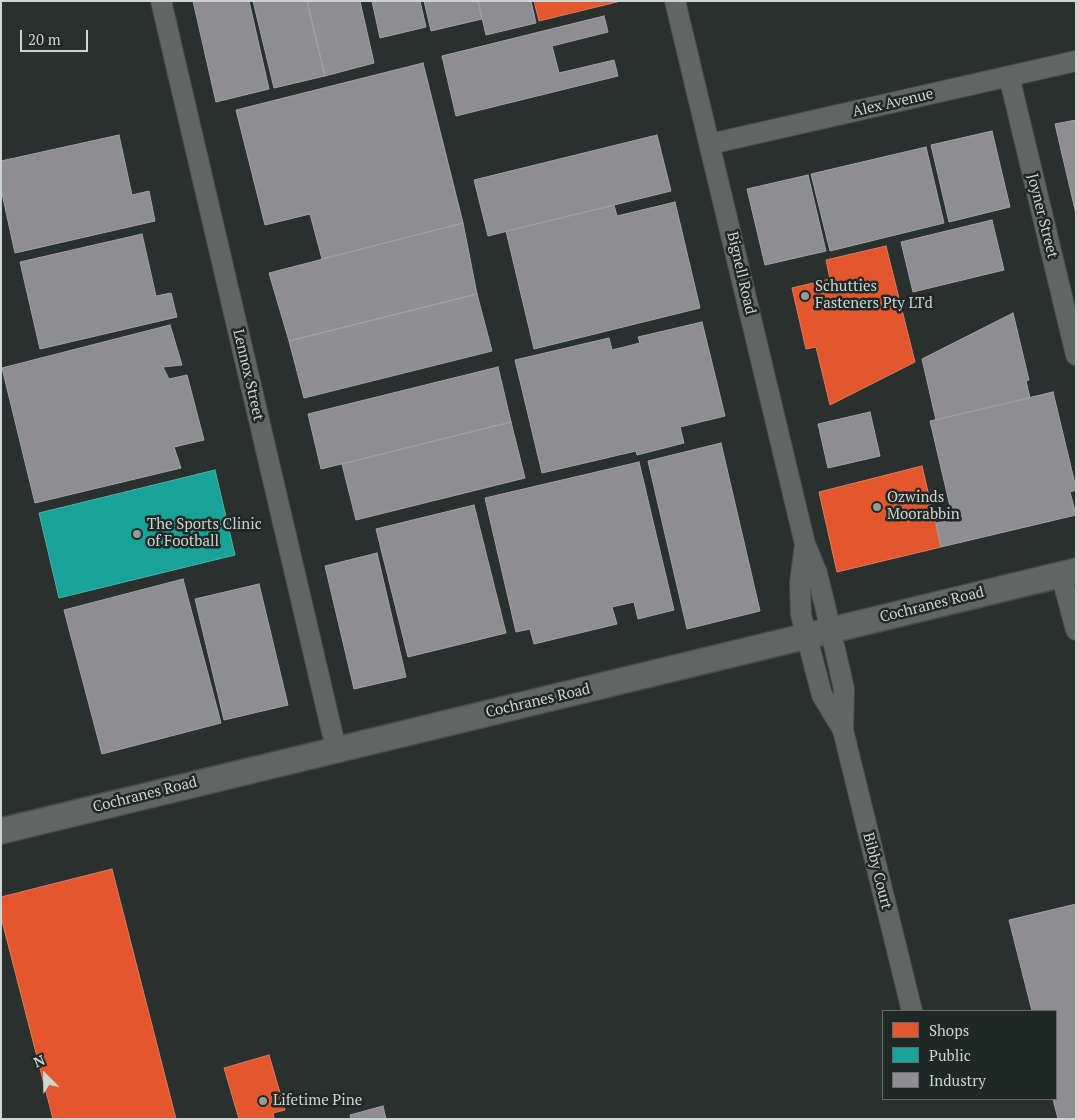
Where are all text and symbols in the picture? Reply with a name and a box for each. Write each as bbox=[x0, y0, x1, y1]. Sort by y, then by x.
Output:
scale bar bbox=[22, 20, 90, 52]
text: 20 m bbox=[28, 29, 61, 49]
street label: Alex Avenue bbox=[851, 85, 935, 121]
street label: Joyner Street bbox=[1023, 172, 1061, 260]
street label: Bignell Road bbox=[723, 230, 759, 316]
place label: Schutties Fasteners Pty LTd bbox=[815, 278, 933, 313]
marker: Schutties Fasteners Pty LTd bbox=[799, 290, 811, 302]
street label: Lennox Street bbox=[229, 328, 267, 422]
place label: Ozwinds Moorabbin bbox=[887, 489, 960, 524]
marker: Ozwinds Moorabbin bbox=[871, 501, 883, 513]
place label: The Sports Clinic of Football bbox=[147, 516, 262, 551]
marker: The Sports Clinic of Football bbox=[131, 528, 143, 540]
street label: Cochranes Road bbox=[878, 583, 986, 627]
street label: Cochranes Road bbox=[484, 680, 592, 722]
street label: Cochranes Road bbox=[91, 773, 199, 817]
street label: Bibby Court bbox=[859, 831, 895, 911]
legend bbox=[882, 1010, 1057, 1100]
text: Shops bbox=[929, 1020, 969, 1040]
text: Public bbox=[929, 1045, 971, 1065]
north arrow bbox=[20, 1050, 70, 1100]
text: N bbox=[30, 1050, 48, 1072]
text: Industry bbox=[929, 1070, 986, 1090]
place label: Lifetime Pine bbox=[273, 1092, 362, 1110]
marker: Lifetime Pine bbox=[257, 1095, 269, 1107]

